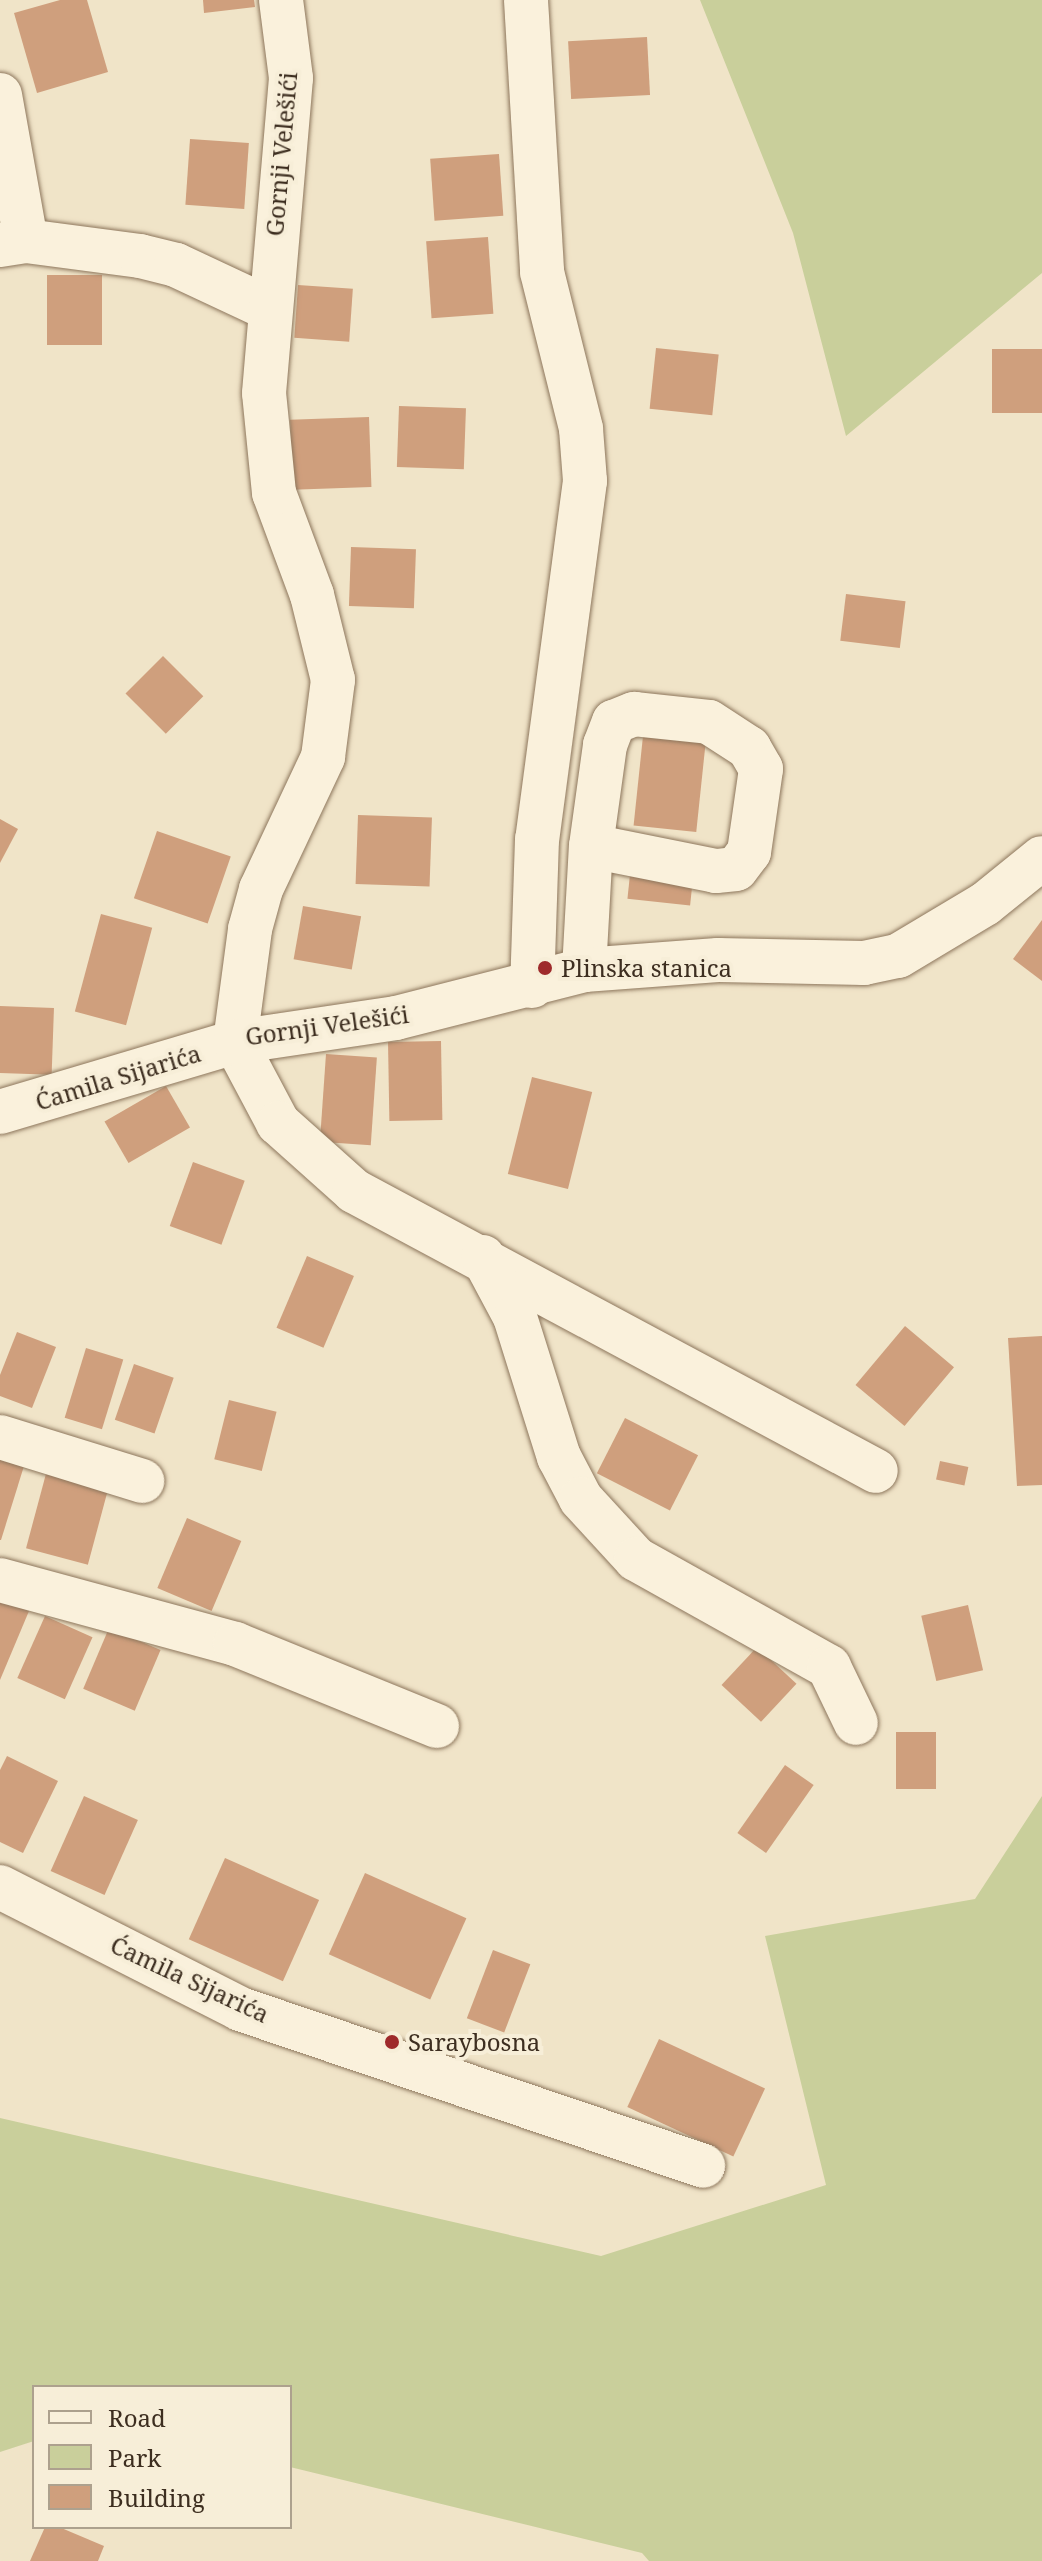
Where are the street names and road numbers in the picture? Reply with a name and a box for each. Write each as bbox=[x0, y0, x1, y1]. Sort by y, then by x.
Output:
street label: Gornji Velešići bbox=[259, 71, 303, 237]
street label: Gornji Velešići bbox=[243, 999, 411, 1051]
street label: Ćamila Sijarića bbox=[32, 1038, 204, 1116]
street label: Ćamila Sijarića bbox=[106, 1930, 274, 2028]

